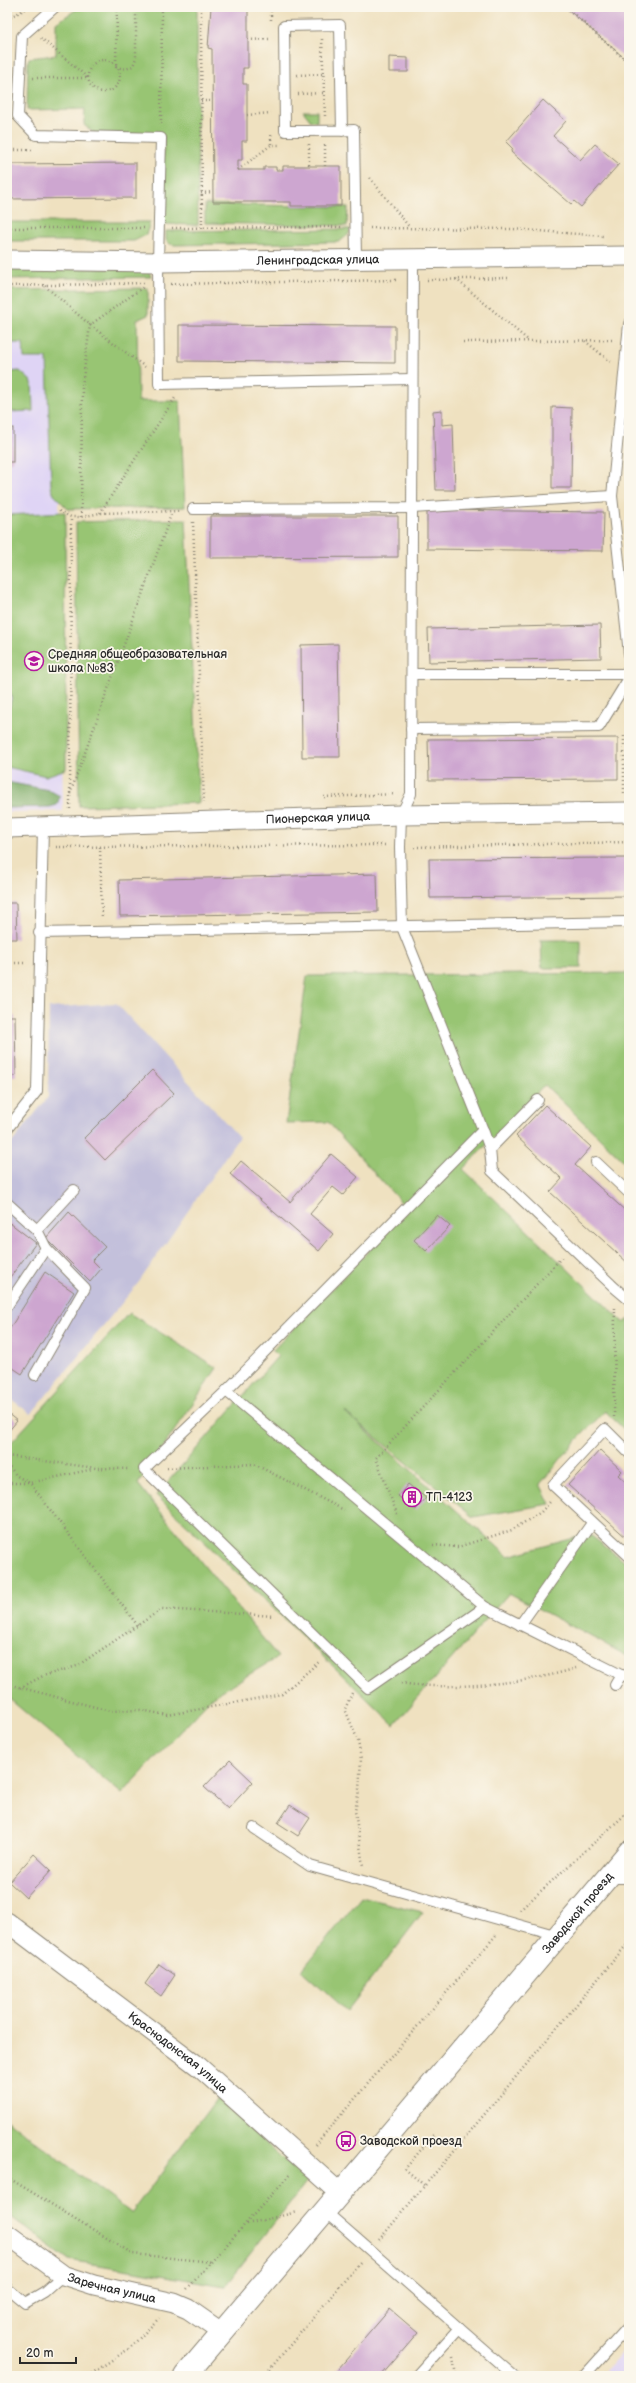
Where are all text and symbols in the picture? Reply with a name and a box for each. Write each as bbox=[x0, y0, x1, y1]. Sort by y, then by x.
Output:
street label: Ленинградская улица bbox=[255, 252, 379, 268]
place label: Средняя общеобразовательная школа №83 bbox=[48, 647, 228, 676]
school or university icon: Средняя общеобразовательная школа №83 bbox=[23, 650, 45, 672]
street label: Пионерская улица bbox=[265, 809, 370, 827]
building icon: ТП-4123 bbox=[401, 1486, 423, 1508]
place label: ТП-4123 bbox=[426, 1490, 473, 1505]
street label: Заводской проезд bbox=[539, 1869, 617, 1957]
street label: Краснодонская улица bbox=[125, 2008, 231, 2096]
bus stop icon: Заводской проезд bbox=[335, 2130, 357, 2152]
place label: Заводской проезд bbox=[360, 2134, 462, 2149]
street label: Заречная улица bbox=[66, 2269, 158, 2306]
scale bar bbox=[20, 2339, 76, 2365]
text: 20 m bbox=[26, 2346, 53, 2361]

